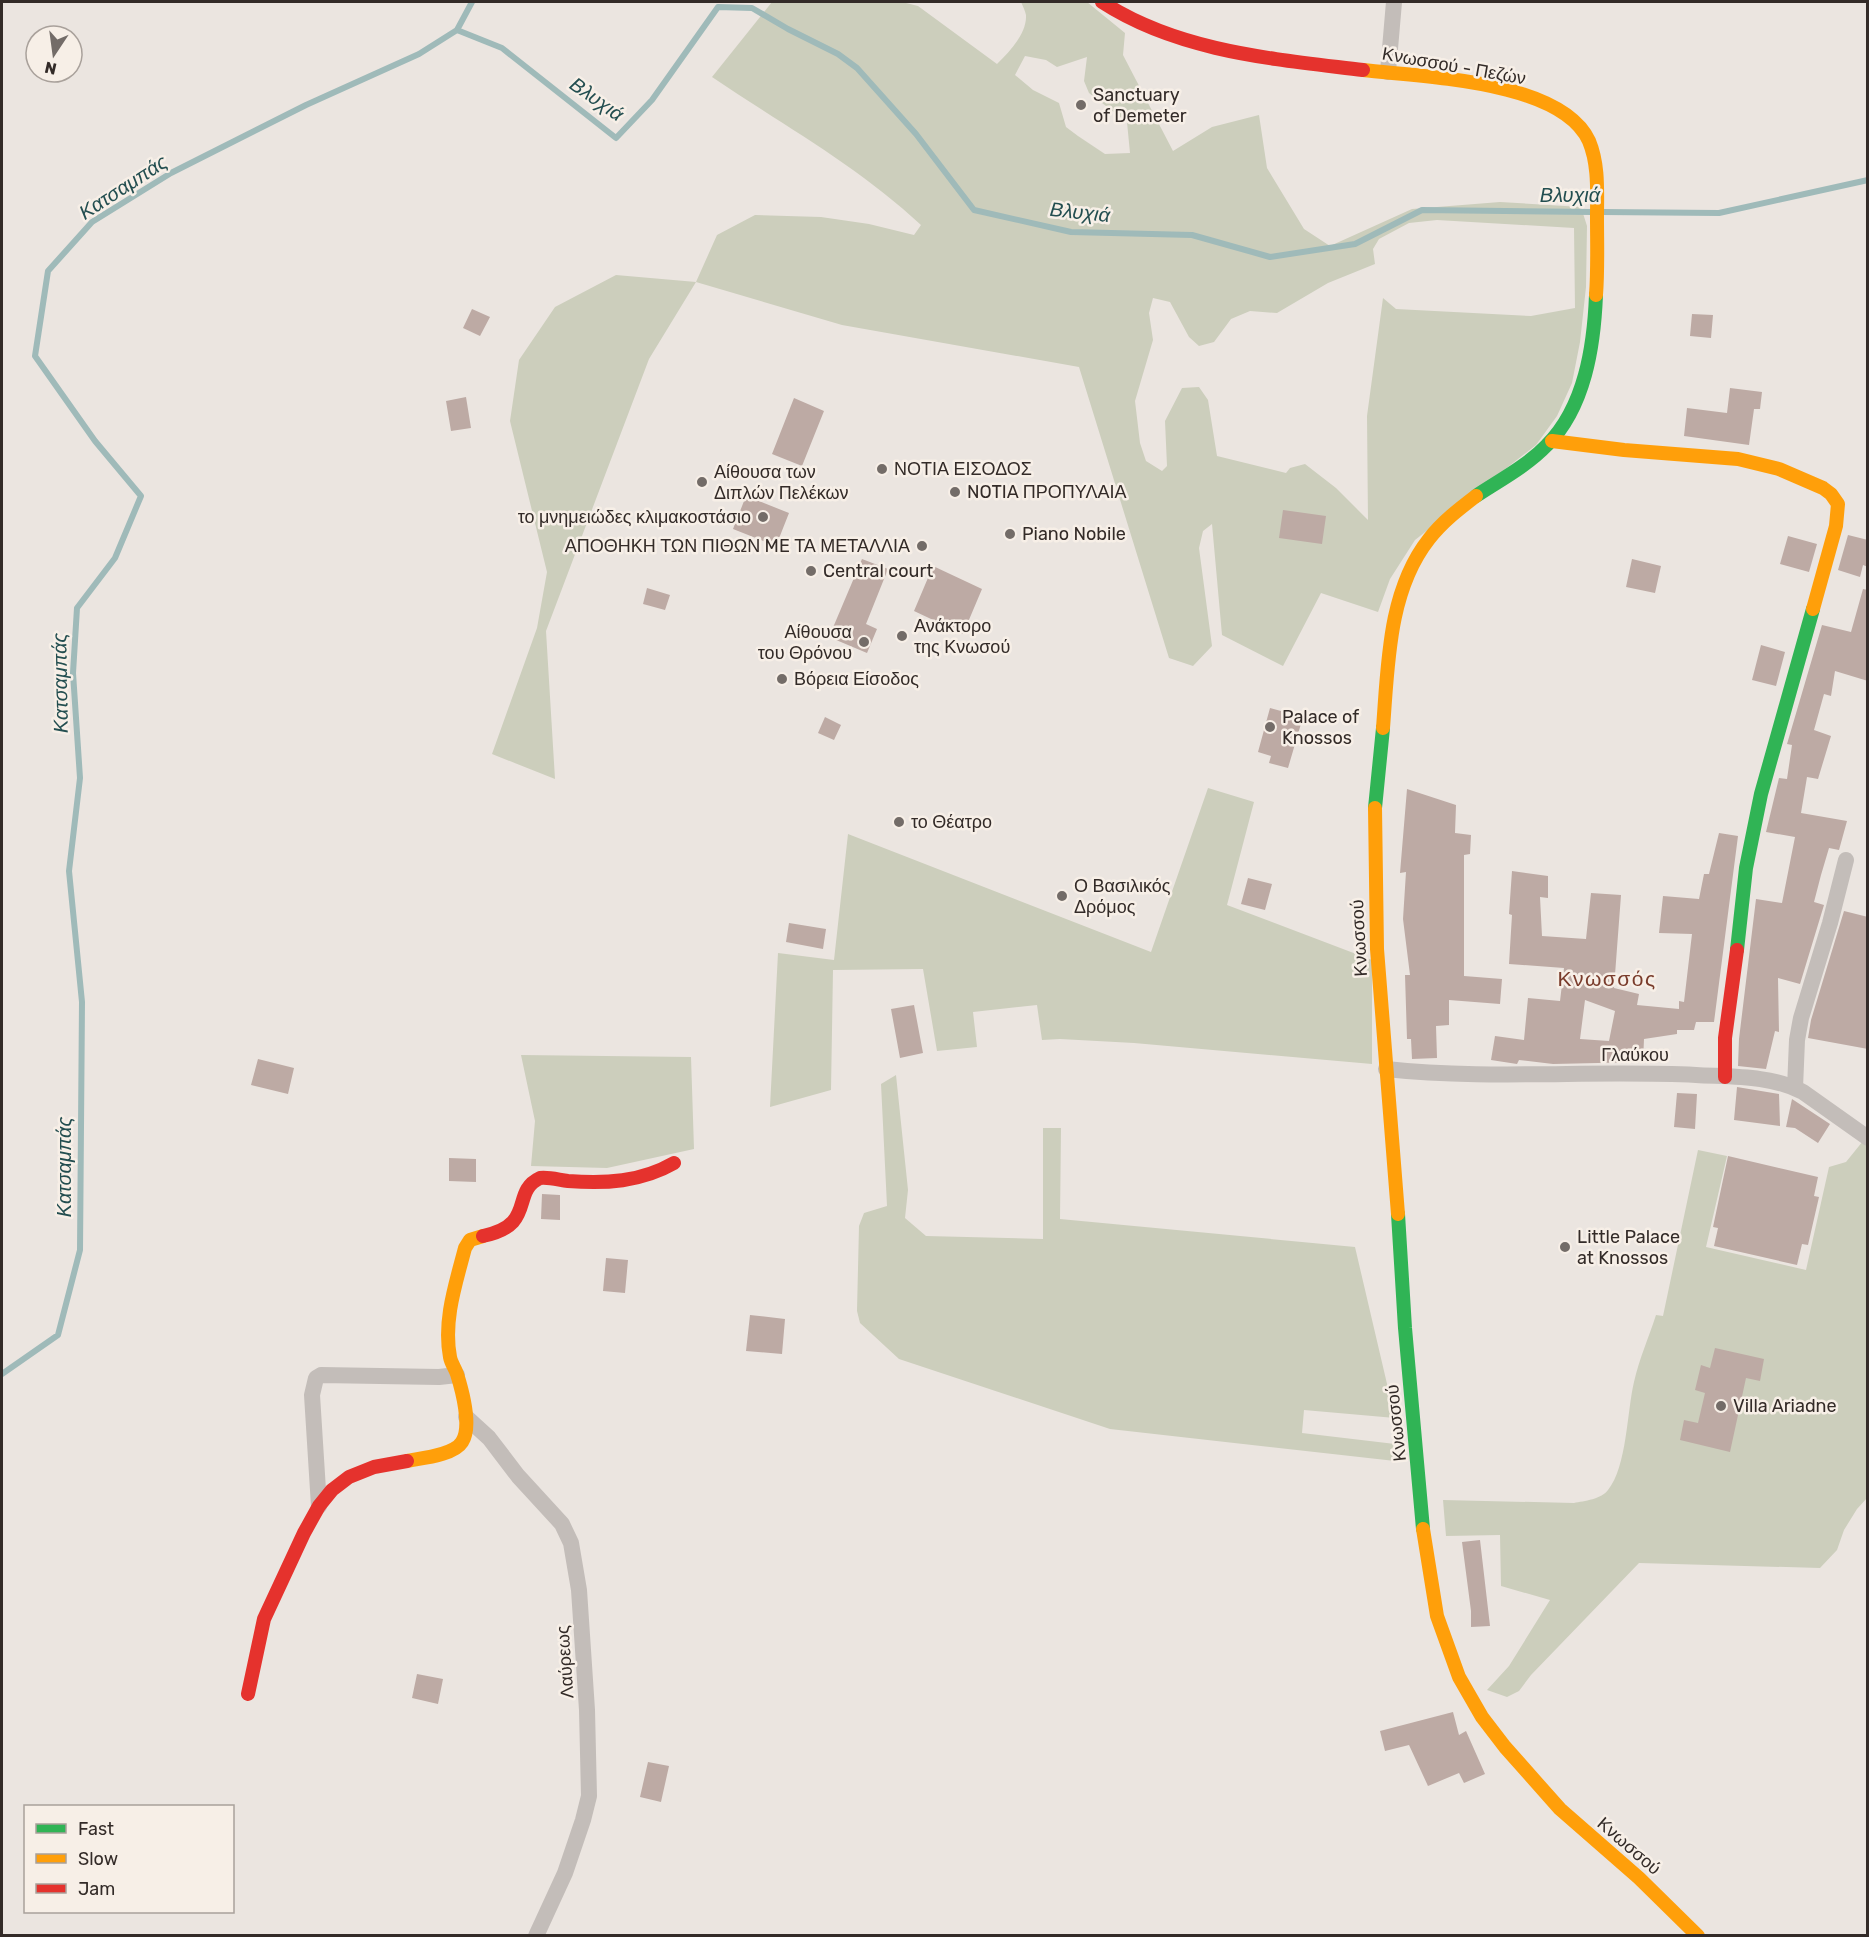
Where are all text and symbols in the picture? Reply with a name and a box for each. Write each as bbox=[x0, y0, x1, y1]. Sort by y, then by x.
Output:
north arrow bbox=[24, 24, 84, 84]
street label: Κνωσσού - Πεζών bbox=[1380, 43, 1528, 89]
text: N bbox=[43, 58, 58, 79]
water label: Βλυχιά bbox=[565, 72, 629, 126]
place label: Sanctuary of Demeter bbox=[1093, 84, 1187, 127]
marker: Sanctuary of Demeter bbox=[1074, 98, 1088, 112]
water label: Κατσαμπάς bbox=[74, 149, 172, 224]
water label: Βλυχιά bbox=[1540, 183, 1601, 207]
water label: Βλυχιά bbox=[1049, 197, 1112, 227]
place label: ΝΟΤΙΑ ΕΙΣΟΔΟΣ bbox=[894, 458, 1032, 480]
place label: Αίθουσα των Διπλών Πελέκων bbox=[714, 461, 849, 504]
marker: ΝΟΤΙΑ ΕΙΣΟΔΟΣ bbox=[875, 462, 889, 476]
marker: Αίθουσα των Διπλών Πελέκων bbox=[695, 475, 709, 489]
place label: NOTIA ΠΡΟΠΥΛΑΙΑ bbox=[967, 481, 1126, 503]
marker: NOTIA ΠΡΟΠΥΛΑΙΑ bbox=[948, 485, 962, 499]
place label: το μνημειώδες κλιμακοστάσιο bbox=[518, 506, 751, 528]
marker: το μνημειώδες κλιμακοστάσιο bbox=[756, 510, 770, 524]
place label: Piano Nobile bbox=[1022, 523, 1126, 545]
marker: Piano Nobile bbox=[1003, 527, 1017, 541]
place label: ΑΠΟΘΗΚΗ ΤΩΝ ΠΙΘΩΝ ME ΤΑ ΜΕΤΑΛΛΙΑ bbox=[565, 535, 910, 557]
marker: ΑΠΟΘΗΚΗ ΤΩΝ ΠΙΘΩΝ ME ΤΑ ΜΕΤΑΛΛΙΑ bbox=[915, 539, 929, 553]
place label: Central court bbox=[823, 560, 933, 582]
marker: Central court bbox=[804, 564, 818, 578]
place label: Ανάκτορο της Κνωσού bbox=[914, 615, 1010, 658]
place label: Αίθουσα του Θρόνου bbox=[758, 621, 852, 664]
marker: Ανάκτορο της Κνωσού bbox=[895, 629, 909, 643]
water label: Κατσαμπάς bbox=[47, 632, 73, 733]
marker: Αίθουσα του Θρόνου bbox=[857, 635, 871, 649]
place label: Βόρεια Είσοδος bbox=[794, 668, 919, 690]
marker: Βόρεια Είσοδος bbox=[775, 672, 789, 686]
place label: Palace of Knossos bbox=[1282, 706, 1359, 749]
marker: Palace of Knossos bbox=[1263, 720, 1277, 734]
place label: το Θέατρο bbox=[911, 811, 992, 833]
marker: το Θέατρο bbox=[892, 815, 906, 829]
place label: Ο Βασιλικός Δρόμος bbox=[1074, 875, 1171, 918]
marker: Ο Βασιλικός Δρόμος bbox=[1055, 889, 1069, 903]
street label: Κνωσσού bbox=[1346, 899, 1372, 977]
district label: Κνωσσός bbox=[1557, 966, 1657, 991]
street label: Γλαύκου bbox=[1601, 1044, 1669, 1066]
water label: Κατσαμπάς bbox=[52, 1117, 76, 1217]
place label: Little Palace at Knossos bbox=[1577, 1226, 1680, 1269]
marker: Little Palace at Knossos bbox=[1558, 1240, 1572, 1254]
street label: Κνωσσού bbox=[1381, 1383, 1411, 1463]
place label: Villa Ariadne bbox=[1733, 1395, 1837, 1417]
marker: Villa Ariadne bbox=[1714, 1399, 1728, 1413]
street label: Λαύρεως bbox=[551, 1624, 579, 1699]
legend bbox=[24, 1805, 234, 1913]
street label: Κνωσσού bbox=[1593, 1812, 1665, 1880]
text: Fast bbox=[78, 1818, 114, 1840]
text: Slow bbox=[78, 1848, 118, 1870]
text: Jam bbox=[78, 1878, 115, 1900]

